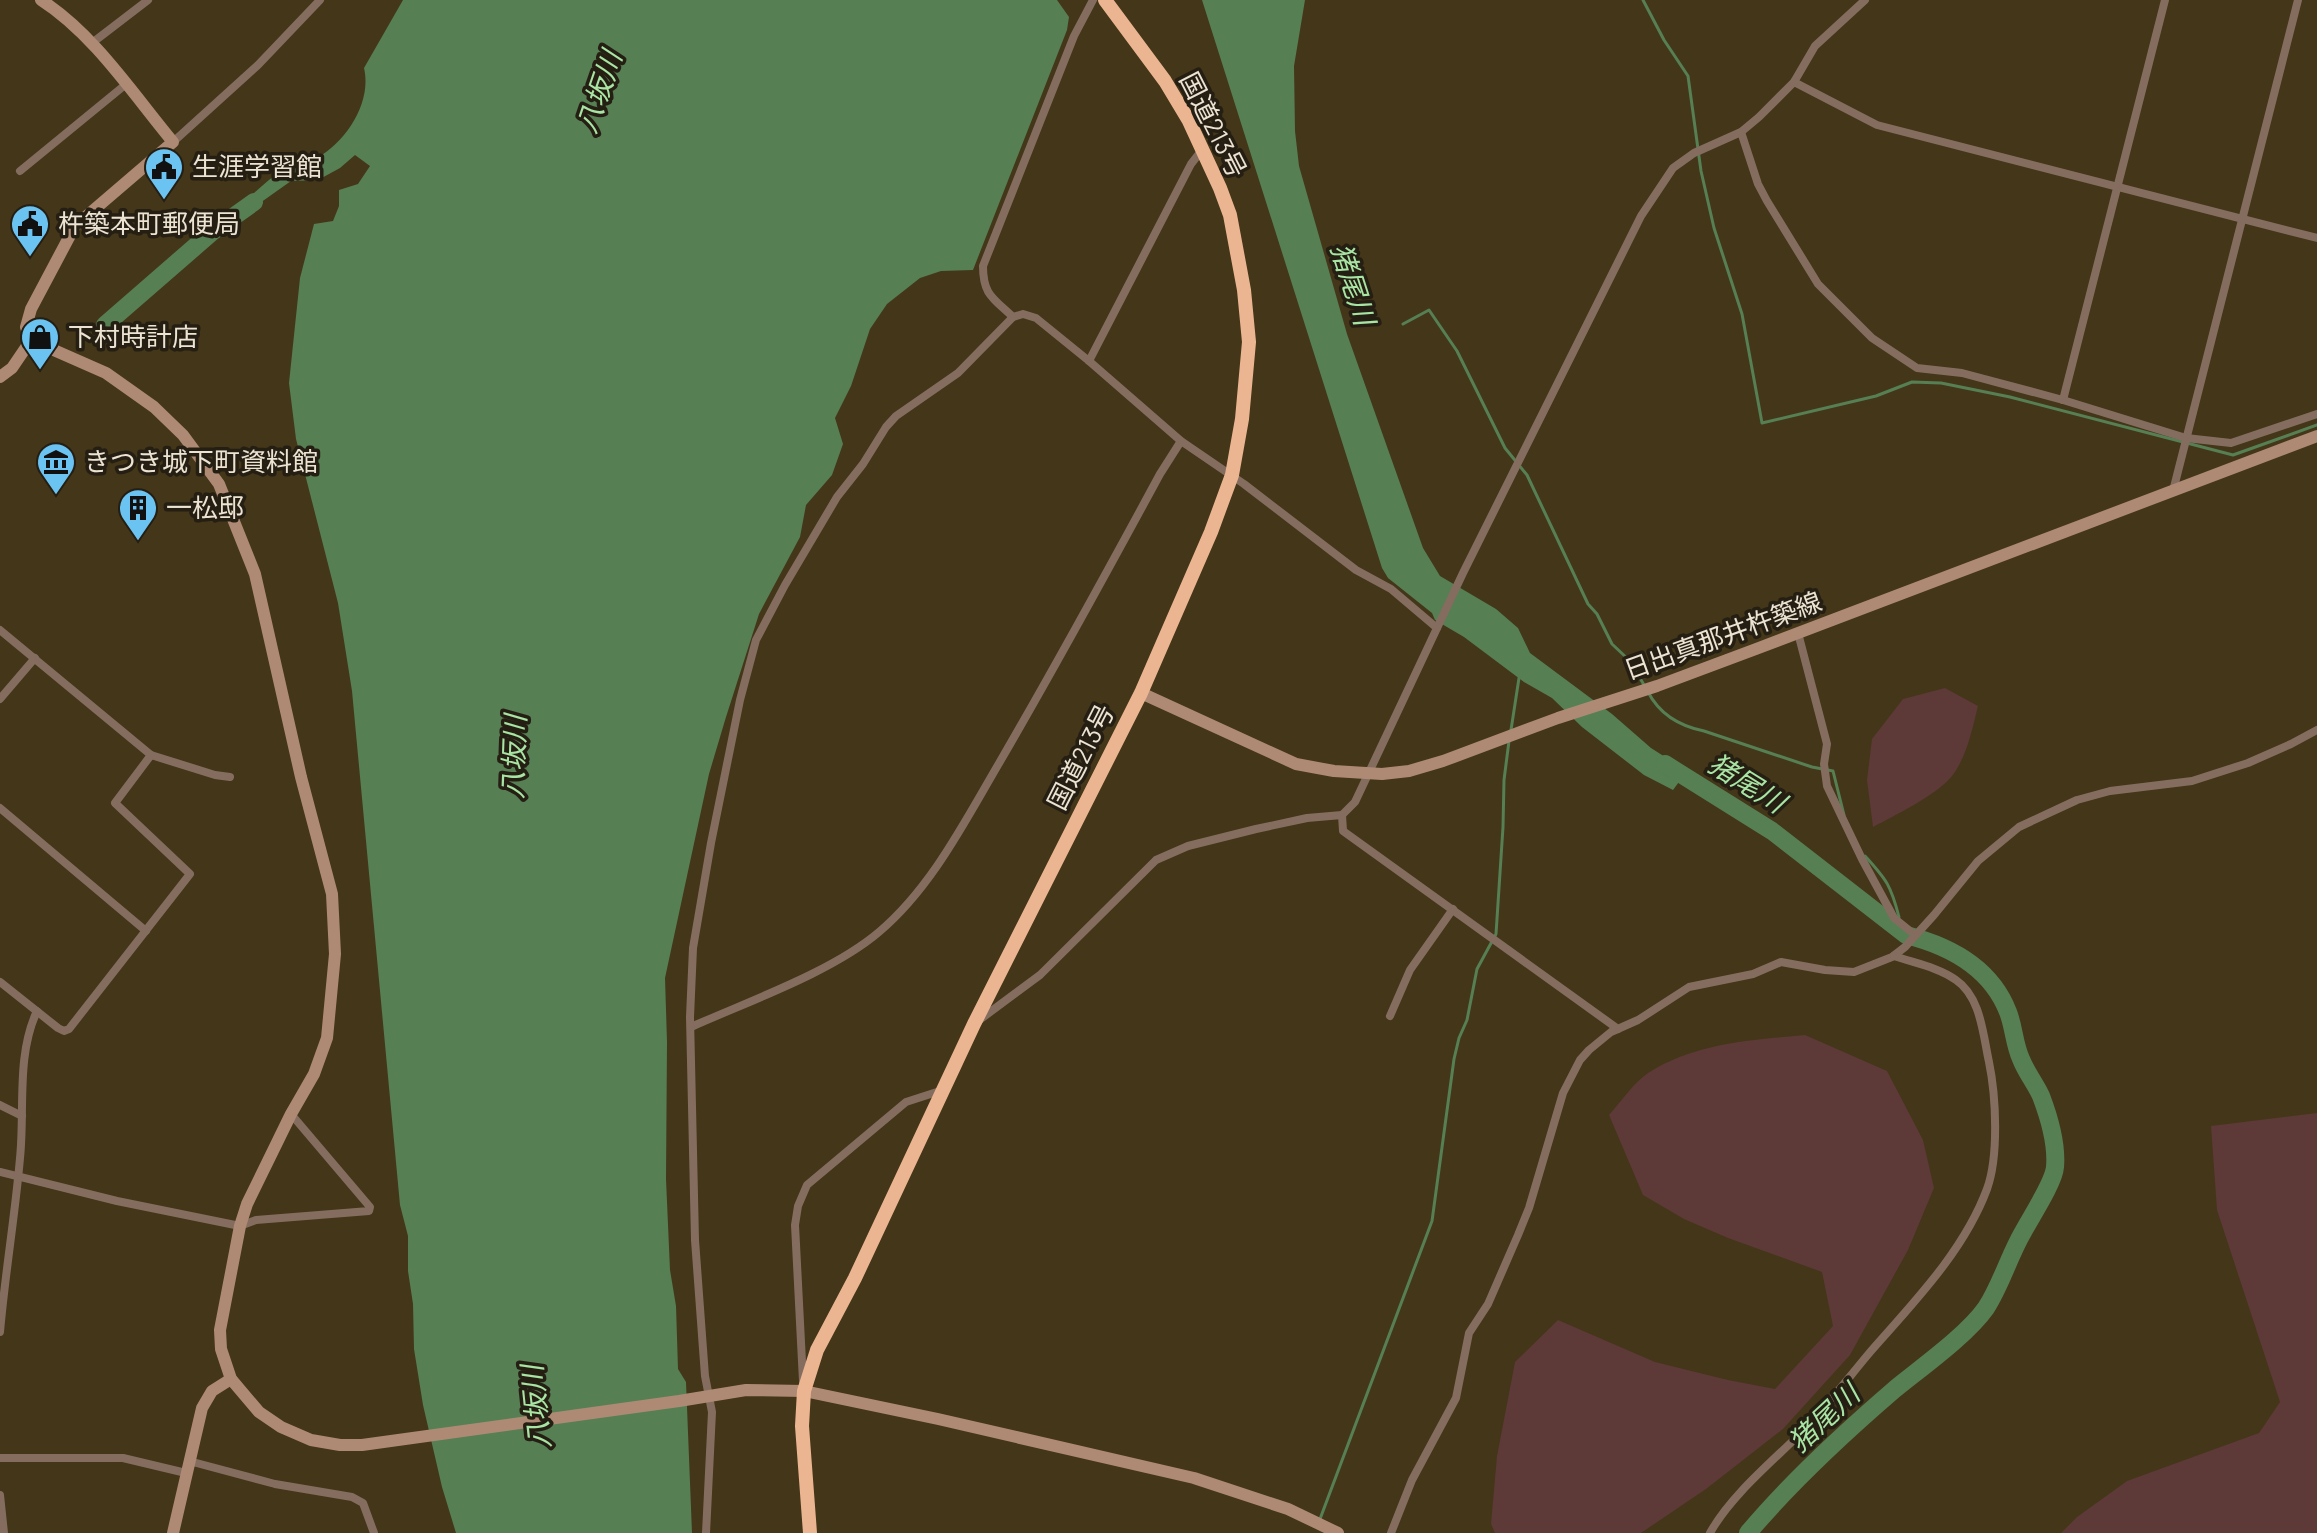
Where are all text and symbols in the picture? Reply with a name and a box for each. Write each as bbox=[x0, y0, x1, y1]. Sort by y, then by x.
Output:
water label: 八坂川 bbox=[568, 44, 629, 137]
street label: 国道213号 bbox=[1175, 66, 1254, 182]
public building icon: 生涯学習館 bbox=[143, 146, 185, 201]
place label: 生涯学習館 bbox=[192, 150, 322, 181]
public building icon: 杵築本町郵便局 bbox=[9, 203, 51, 258]
place label: 杵築本町郵便局 bbox=[58, 207, 240, 238]
water label: 猪尾川 bbox=[1325, 238, 1384, 332]
shop icon: 下村時計店 bbox=[19, 316, 61, 371]
place label: 下村時計店 bbox=[68, 320, 198, 351]
museum icon: きつき城下町資料館 bbox=[35, 441, 77, 496]
place label: きつき城下町資料館 bbox=[84, 445, 318, 476]
building icon: 一松邸 bbox=[117, 487, 159, 542]
place label: 一松邸 bbox=[166, 491, 244, 522]
street label: 日出真那井杵築線 bbox=[1619, 584, 1826, 685]
street label: 国道213号 bbox=[1040, 698, 1119, 814]
water label: 八坂川 bbox=[495, 711, 532, 800]
water label: 猪尾川 bbox=[1703, 745, 1795, 820]
water label: 八坂川 bbox=[513, 1361, 556, 1451]
water label: 猪尾川 bbox=[1781, 1374, 1868, 1458]

